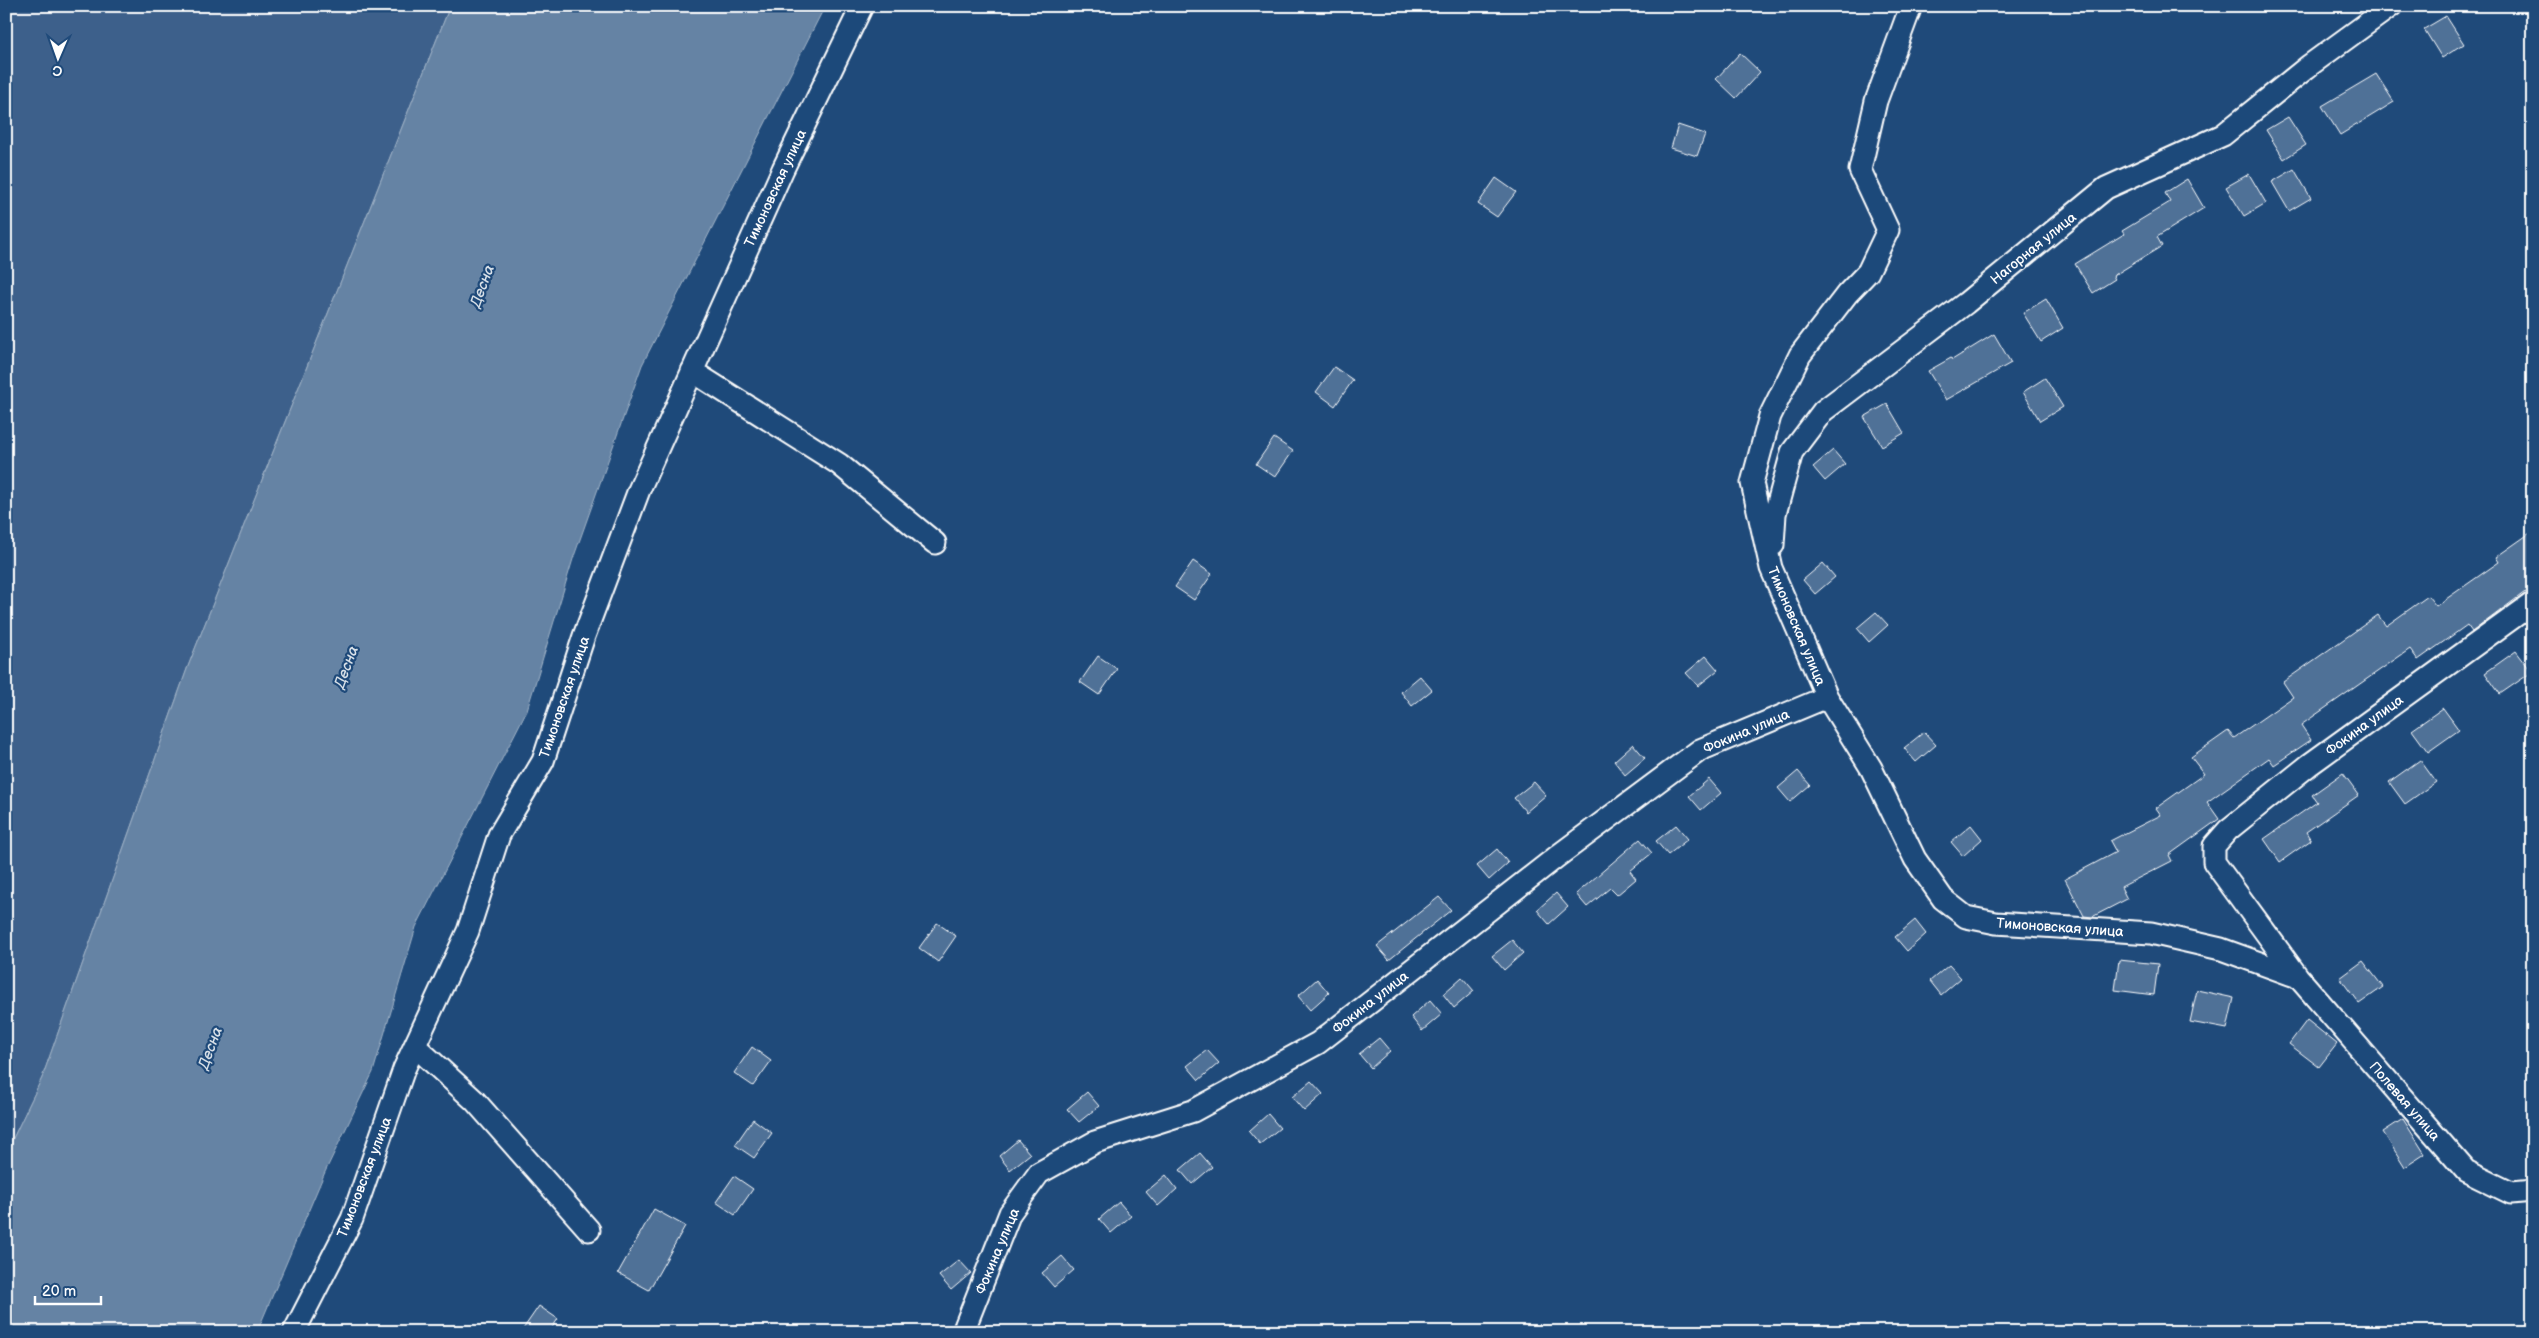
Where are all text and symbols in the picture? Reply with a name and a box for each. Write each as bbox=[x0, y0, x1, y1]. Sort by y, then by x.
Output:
north arrow bbox=[32, 32, 82, 82]
text: С bbox=[52, 62, 63, 79]
street label: Тимоновская улица bbox=[741, 126, 810, 250]
street label: Нагорная улица bbox=[1987, 208, 2080, 288]
water label: Десна bbox=[466, 262, 499, 311]
street label: Тимоновская улица bbox=[1764, 564, 1830, 689]
street label: Тимоновская улица bbox=[536, 633, 594, 760]
water label: Десна bbox=[330, 643, 363, 692]
street label: Фокина улица bbox=[2322, 691, 2407, 759]
street label: Фокина улица bbox=[1700, 705, 1793, 757]
street label: Тимоновская улица bbox=[1996, 915, 2125, 940]
street label: Фокина улица bbox=[1329, 967, 1412, 1037]
water label: Десна bbox=[194, 1024, 227, 1073]
street label: Полевая улица bbox=[2366, 1058, 2444, 1145]
street label: Тимоновская улица bbox=[334, 1114, 396, 1240]
street label: Фокина улица bbox=[972, 1205, 1024, 1297]
scale bar bbox=[35, 1273, 101, 1305]
text: 20 m bbox=[42, 1282, 76, 1301]

